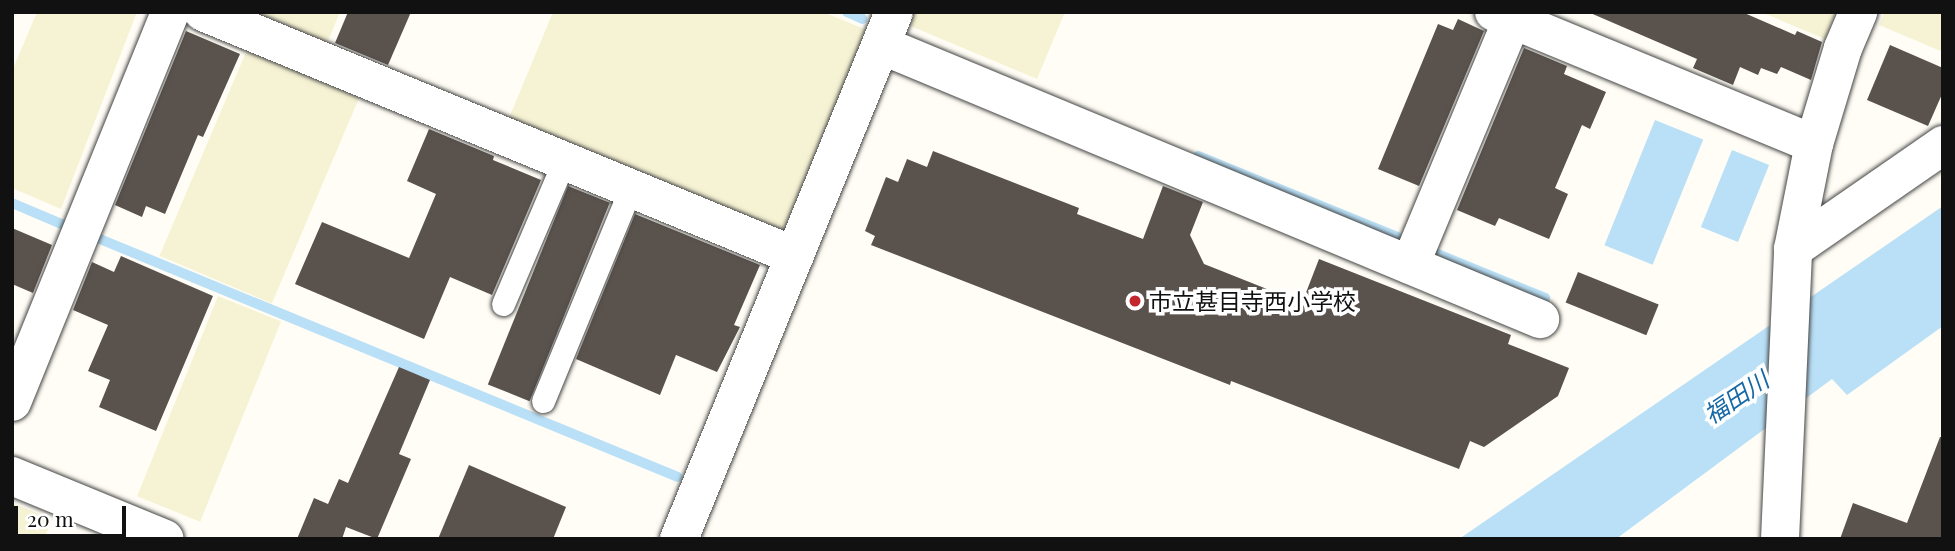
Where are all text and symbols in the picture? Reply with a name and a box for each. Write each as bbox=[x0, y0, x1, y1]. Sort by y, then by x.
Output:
place label: 市立甚目寺西小学校 bbox=[1149, 287, 1356, 315]
marker: 市立甚目寺西小学校 bbox=[1127, 293, 1143, 309]
water label: 福田川 bbox=[1698, 365, 1774, 429]
scale bar bbox=[18, 491, 130, 536]
text: 20 m bbox=[27, 504, 74, 532]

